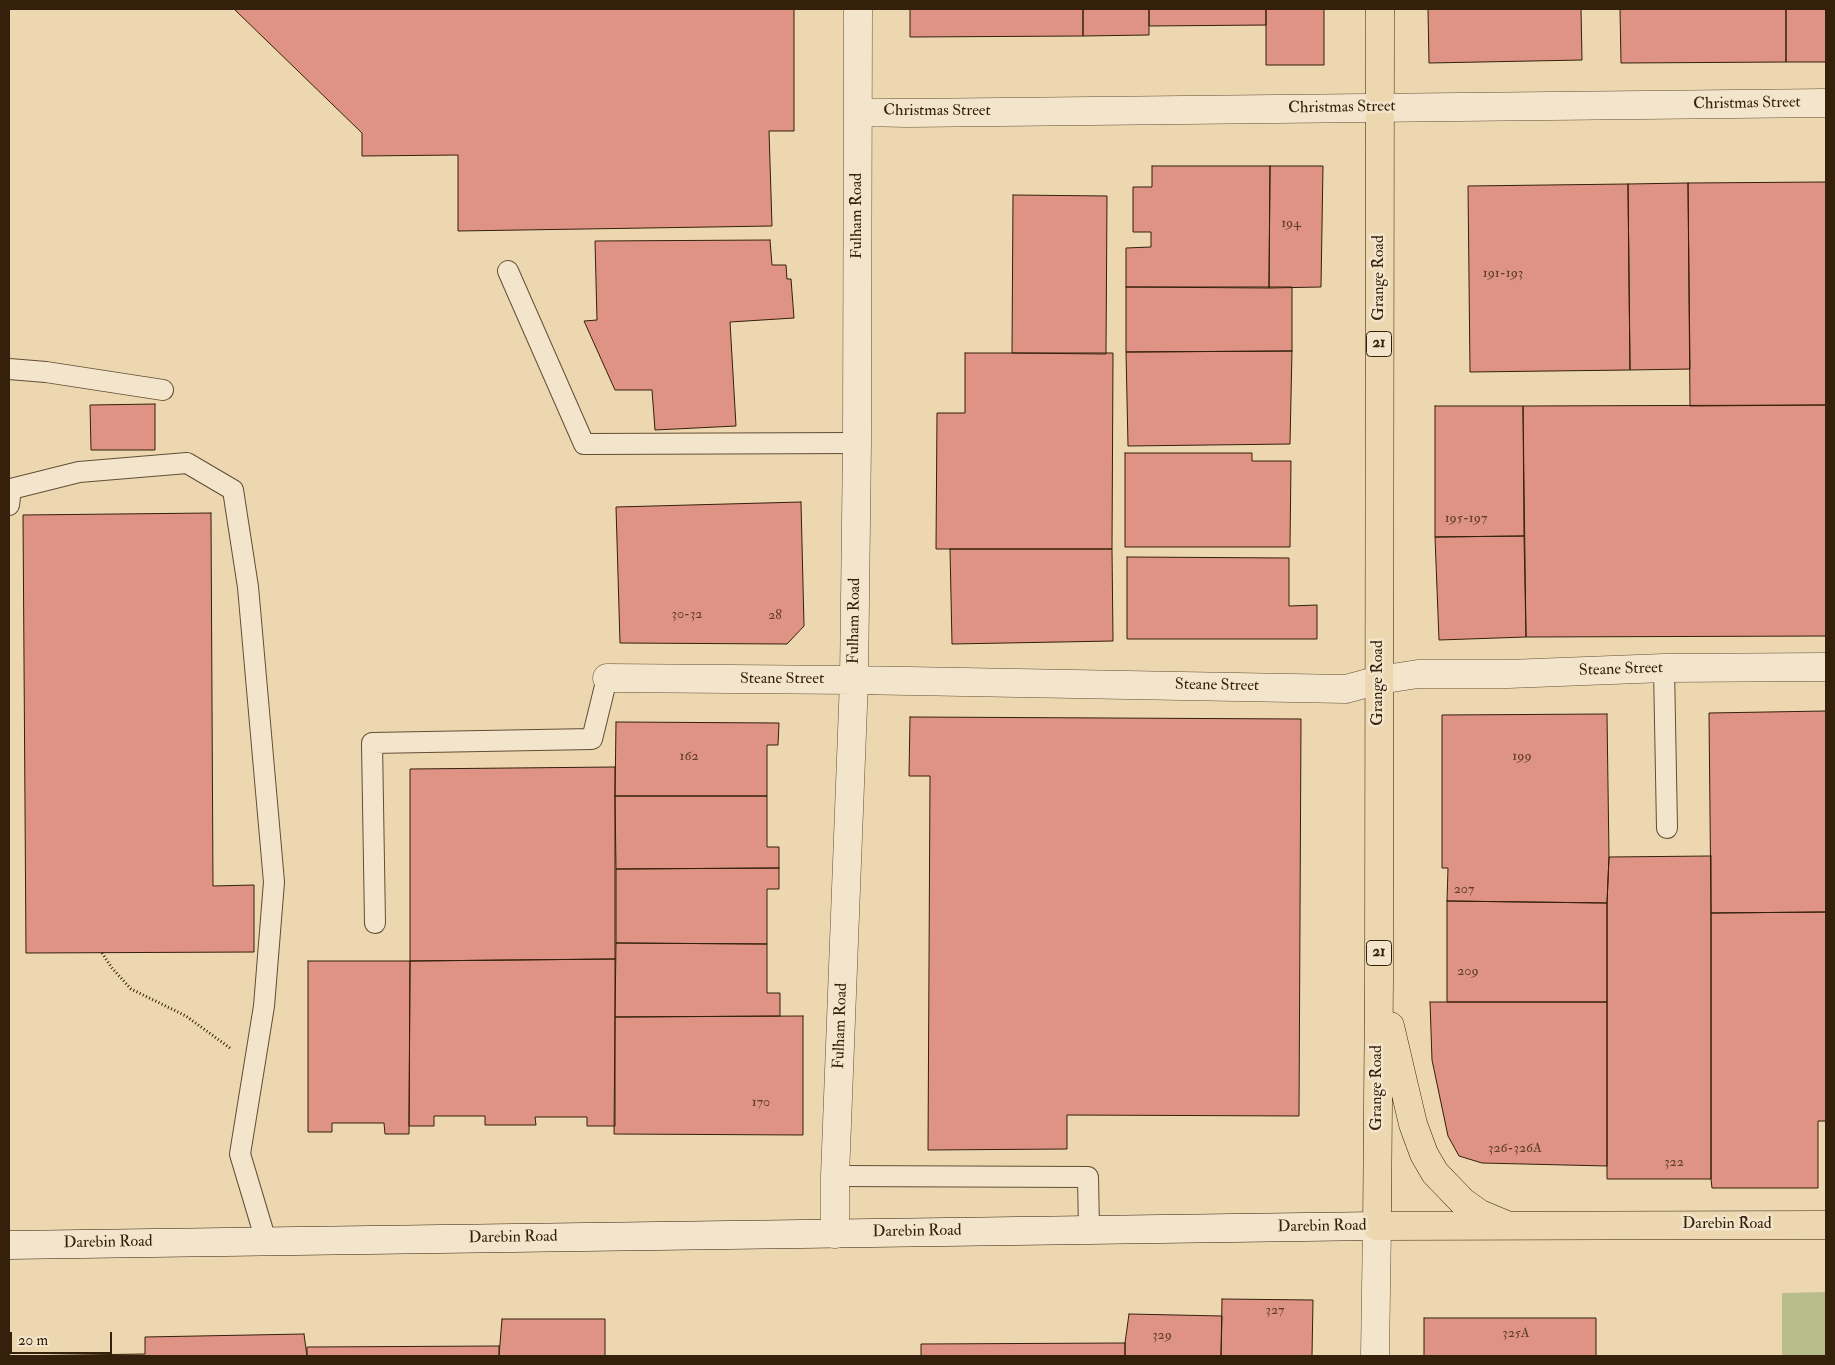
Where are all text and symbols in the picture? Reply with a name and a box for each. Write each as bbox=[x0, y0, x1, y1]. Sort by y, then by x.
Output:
street label: Christmas Street bbox=[1693, 93, 1801, 115]
street label: Christmas Street bbox=[1288, 97, 1396, 119]
street label: Christmas Street bbox=[883, 102, 991, 122]
street label: Fulham Road bbox=[848, 173, 868, 259]
house number: 194 bbox=[1281, 216, 1301, 232]
street label: Grange Road bbox=[1370, 235, 1390, 321]
house number: 191-193 bbox=[1483, 266, 1523, 282]
road number: 21 bbox=[1366, 332, 1392, 356]
house number: 195-197 bbox=[1445, 511, 1487, 527]
street label: Fulham Road bbox=[845, 578, 865, 664]
house number: 30-32 bbox=[672, 607, 702, 623]
house number: 28 bbox=[768, 608, 782, 624]
street label: Grange Road bbox=[1369, 640, 1389, 726]
street label: Steane Street bbox=[1579, 659, 1663, 681]
street label: Steane Street bbox=[740, 670, 824, 690]
street label: Steane Street bbox=[1175, 676, 1259, 696]
house number: 162 bbox=[679, 749, 699, 765]
house number: 199 bbox=[1512, 749, 1532, 765]
house number: 207 bbox=[1454, 882, 1474, 898]
road number: 21 bbox=[1366, 940, 1392, 966]
house number: 209 bbox=[1457, 964, 1479, 980]
street label: Fulham Road bbox=[830, 983, 852, 1069]
street label: Grange Road bbox=[1368, 1045, 1388, 1131]
house number: 170 bbox=[752, 1095, 770, 1111]
house number: 326-326A bbox=[1488, 1141, 1542, 1157]
house number: 322 bbox=[1664, 1155, 1684, 1171]
street label: Darebin Road bbox=[1682, 1215, 1772, 1235]
street label: Darebin Road bbox=[1277, 1217, 1367, 1237]
street label: Darebin Road bbox=[872, 1222, 962, 1242]
street label: Darebin Road bbox=[468, 1228, 558, 1248]
street label: Darebin Road bbox=[63, 1233, 153, 1253]
house number: 327 bbox=[1266, 1303, 1284, 1319]
scale bar bbox=[12, 1322, 115, 1354]
house number: 325A bbox=[1502, 1326, 1530, 1342]
house number: 329 bbox=[1152, 1328, 1172, 1344]
text: 20 m bbox=[18, 1331, 48, 1350]

